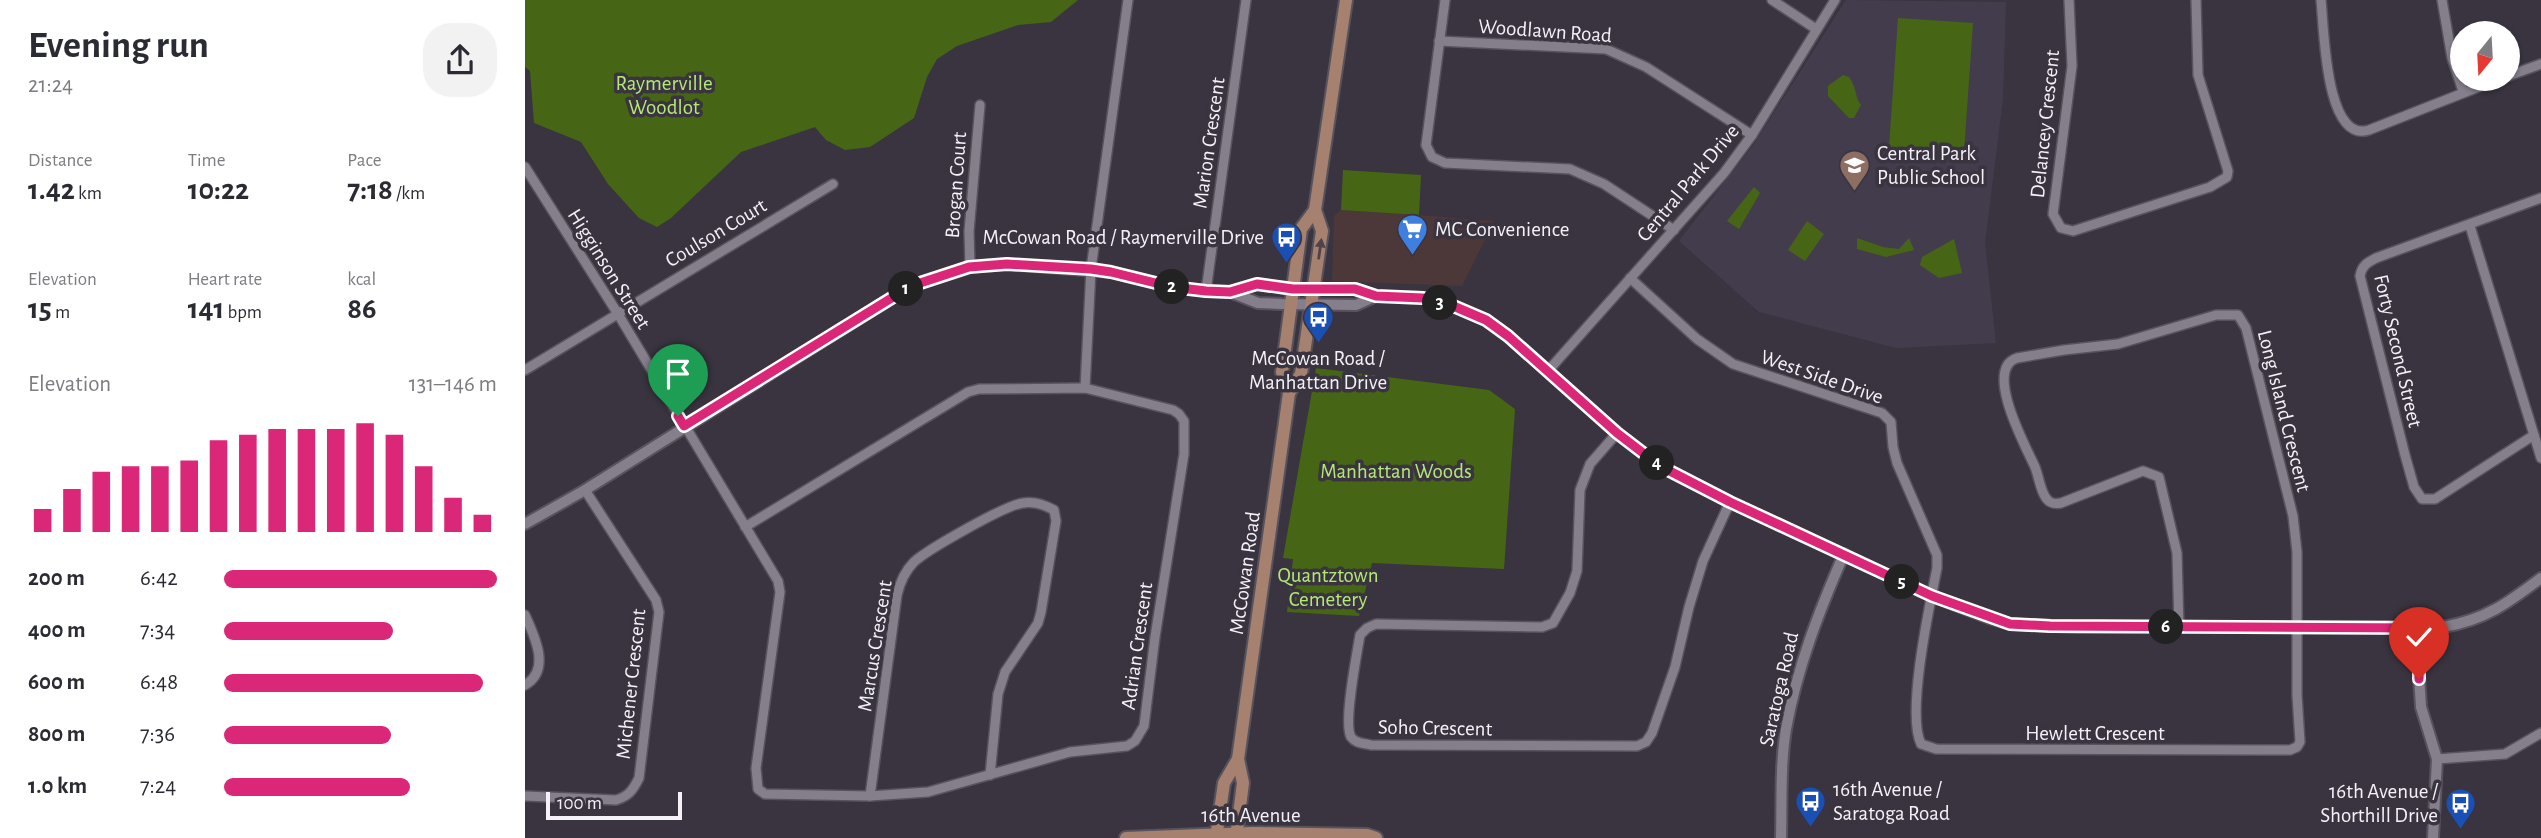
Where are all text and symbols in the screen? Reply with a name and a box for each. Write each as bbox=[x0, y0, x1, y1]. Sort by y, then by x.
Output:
street label: Woodlawn Road bbox=[1477, 16, 1613, 46]
north arrow bbox=[2450, 21, 2520, 91]
map controls bbox=[2450, 21, 2520, 91]
button: share bbox=[423, 23, 497, 97]
text: Evening run bbox=[28, 27, 209, 65]
street label: Delancey Crescent bbox=[2027, 49, 2063, 199]
park label: Raymerville Woodlot bbox=[615, 73, 713, 118]
text: 21:24 bbox=[28, 74, 73, 97]
street label: Marion Crescent bbox=[1189, 76, 1229, 210]
street label: Central Park Drive bbox=[1633, 120, 1743, 246]
street label: Brogan Court bbox=[942, 131, 970, 239]
place label: Central Park Public School bbox=[1877, 143, 1985, 188]
school or university icon: Central Park Public School bbox=[1837, 148, 1871, 192]
text: Distance bbox=[28, 151, 92, 170]
text: Time bbox=[188, 151, 226, 170]
text: Pace bbox=[347, 151, 382, 170]
text: 1.42 bbox=[28, 175, 75, 205]
text: 10:22 bbox=[188, 175, 249, 205]
text: 7:18 bbox=[347, 175, 393, 205]
text: km bbox=[75, 184, 102, 203]
text: /km bbox=[393, 184, 425, 203]
street label: Coulson Court bbox=[662, 195, 770, 271]
street label: Higginson Street bbox=[564, 205, 654, 333]
supermarket icon: MC Convenience bbox=[1395, 212, 1429, 256]
place label: MC Convenience bbox=[1435, 219, 1569, 240]
bus stop icon: McCowan Road / Raymerville Drive bbox=[1270, 220, 1304, 264]
place label: McCowan Road / Raymerville Drive bbox=[983, 227, 1264, 248]
one-way arrow bbox=[1314, 238, 1325, 260]
text: Elevation bbox=[28, 270, 97, 289]
text: Heart rate bbox=[188, 270, 262, 289]
text: kcal bbox=[347, 270, 376, 289]
pin: 2 bbox=[1155, 270, 1189, 304]
pin: 1 bbox=[889, 272, 923, 306]
street label: Forty Second Street bbox=[2370, 272, 2426, 430]
text: 2 bbox=[1167, 277, 1176, 296]
text: 1 bbox=[902, 279, 909, 298]
pin: 3 bbox=[1423, 286, 1457, 320]
text: 3 bbox=[1435, 293, 1444, 312]
text: 15 bbox=[28, 294, 52, 324]
text: 141 bbox=[188, 294, 224, 324]
text: 86 bbox=[347, 294, 377, 324]
bus stop icon: McCowan Road / Manhattan Drive bbox=[1301, 301, 1335, 345]
text: m bbox=[52, 303, 70, 322]
text: bpm bbox=[224, 303, 262, 322]
street label: Long Island Crescent bbox=[2254, 328, 2314, 494]
pin bbox=[648, 344, 708, 416]
street label: West Side Drive bbox=[1758, 346, 1886, 408]
place label: McCowan Road / Manhattan Drive bbox=[1249, 348, 1387, 393]
icon: arrive bbox=[659, 355, 697, 393]
text: Elevation bbox=[28, 373, 111, 396]
text: 131–146 m bbox=[409, 373, 497, 396]
pin: 4 bbox=[1639, 446, 1675, 480]
text: 4 bbox=[1652, 453, 1661, 472]
park label: Manhattan Woods bbox=[1320, 461, 1472, 482]
street label: McCowan Road bbox=[1226, 510, 1264, 636]
pin: 5 bbox=[1885, 564, 1919, 600]
park label: Quantztown Cemetery bbox=[1277, 565, 1379, 610]
text: 200 m bbox=[28, 567, 85, 590]
text: 6:42 bbox=[140, 567, 178, 590]
text: 5 bbox=[1897, 572, 1906, 591]
street label: Marcus Crescent bbox=[854, 579, 896, 713]
street label: Adrian Crescent bbox=[1118, 581, 1156, 711]
street label: Michener Crescent bbox=[613, 607, 649, 760]
pin bbox=[2389, 607, 2449, 679]
pin: 6 bbox=[2149, 610, 2183, 644]
text: 6 bbox=[2161, 617, 2170, 636]
icon: check bbox=[2400, 618, 2438, 656]
text: 400 m bbox=[28, 619, 86, 642]
text: 7:34 bbox=[140, 619, 175, 642]
street label: Saratoga Road bbox=[1756, 630, 1802, 748]
text: 600 m bbox=[28, 671, 85, 694]
text: 6:48 bbox=[140, 671, 178, 694]
street label: Soho Crescent bbox=[1378, 717, 1493, 740]
text: 800 m bbox=[28, 723, 85, 746]
text: 7:36 bbox=[140, 723, 175, 746]
street label: Hewlett Crescent bbox=[2025, 723, 2165, 744]
text: 1.0 km bbox=[28, 775, 87, 798]
text: 7:24 bbox=[140, 775, 176, 798]
place label: 16th Avenue / Saratoga Road bbox=[1833, 779, 1950, 824]
place label: 16th Avenue / Shorthill Drive bbox=[2320, 781, 2439, 826]
bus stop icon: 16th Avenue / Saratoga Road bbox=[1793, 784, 1827, 828]
bus stop icon: 16th Avenue / Shorthill Drive bbox=[2444, 786, 2478, 830]
scale bar bbox=[546, 789, 683, 821]
text: 100 m bbox=[557, 794, 602, 813]
street label: 16th Avenue bbox=[1201, 805, 1301, 826]

